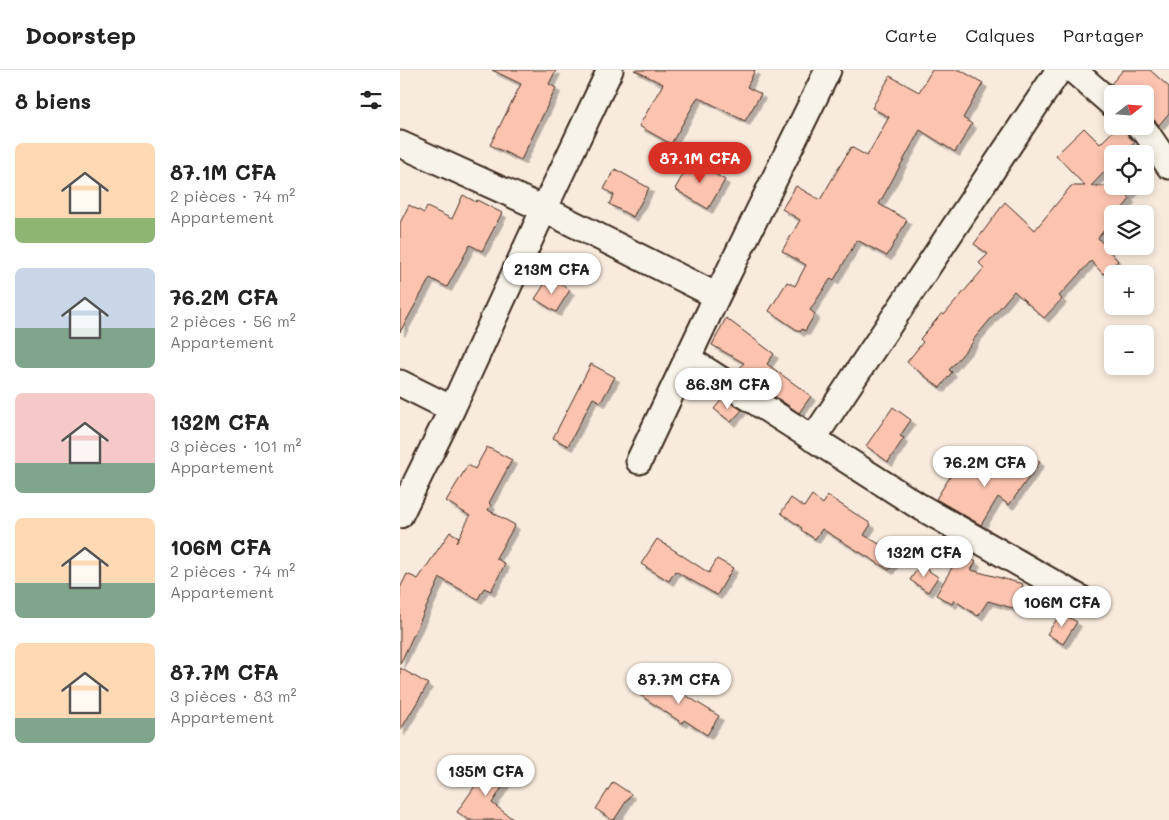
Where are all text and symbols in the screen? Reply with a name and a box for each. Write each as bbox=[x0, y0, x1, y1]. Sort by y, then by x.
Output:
text: Doorstep bbox=[25, 19, 136, 50]
text: Carte bbox=[885, 23, 937, 47]
text: Calques bbox=[965, 23, 1035, 47]
text: Partager bbox=[1063, 23, 1144, 47]
north arrow bbox=[1104, 85, 1154, 135]
map controls bbox=[1104, 85, 1154, 375]
icon: filters bbox=[357, 86, 385, 114]
text: 8 biens bbox=[15, 87, 91, 114]
pin: 87.1M CFA bbox=[643, 142, 757, 184]
button: locate bbox=[1104, 145, 1154, 195]
text: 87.1M CFA bbox=[659, 147, 741, 168]
text: 87.1M CFA bbox=[170, 158, 277, 185]
icon: home bbox=[55, 163, 115, 223]
text: 2 pièces · 74 m² bbox=[170, 185, 295, 206]
button: layers bbox=[1104, 205, 1154, 255]
text: Appartement bbox=[170, 206, 274, 227]
pin: 213M CFA bbox=[500, 252, 604, 295]
text: 213M CFA bbox=[514, 258, 590, 279]
button: + bbox=[1104, 265, 1154, 315]
text: 76.2M CFA bbox=[170, 283, 279, 310]
icon: home bbox=[55, 288, 115, 348]
text: 2 pièces · 56 m² bbox=[170, 310, 296, 331]
button: − bbox=[1104, 325, 1154, 375]
text: Appartement bbox=[170, 331, 274, 352]
pin: 86.3M CFA bbox=[671, 368, 785, 410]
text: 86.3M CFA bbox=[686, 373, 770, 394]
text: 132M CFA bbox=[170, 408, 270, 435]
icon: home bbox=[55, 413, 115, 473]
text: 3 pièces · 101 m² bbox=[170, 435, 302, 456]
pin: 76.2M CFA bbox=[928, 446, 1042, 488]
text: 76.2M CFA bbox=[944, 451, 1026, 472]
text: Appartement bbox=[170, 456, 274, 477]
text: 106M CFA bbox=[170, 533, 272, 560]
pin: 132M CFA bbox=[872, 536, 976, 578]
icon: home bbox=[55, 538, 115, 598]
text: 132M CFA bbox=[886, 541, 962, 562]
text: 2 pièces · 74 m² bbox=[170, 560, 295, 581]
text: Appartement bbox=[170, 581, 274, 602]
pin: 106M CFA bbox=[1010, 586, 1114, 628]
text: 106M CFA bbox=[1023, 591, 1101, 612]
text: 87.7M CFA bbox=[170, 658, 279, 685]
pin: 87.7M CFA bbox=[622, 662, 736, 705]
icon: home bbox=[55, 663, 115, 723]
text: 87.7M CFA bbox=[637, 668, 721, 689]
text: 3 pièces · 83 m² bbox=[170, 685, 296, 706]
text: Appartement bbox=[170, 706, 274, 727]
pin: 135M CFA bbox=[434, 754, 538, 797]
text: 135M CFA bbox=[448, 760, 524, 781]

